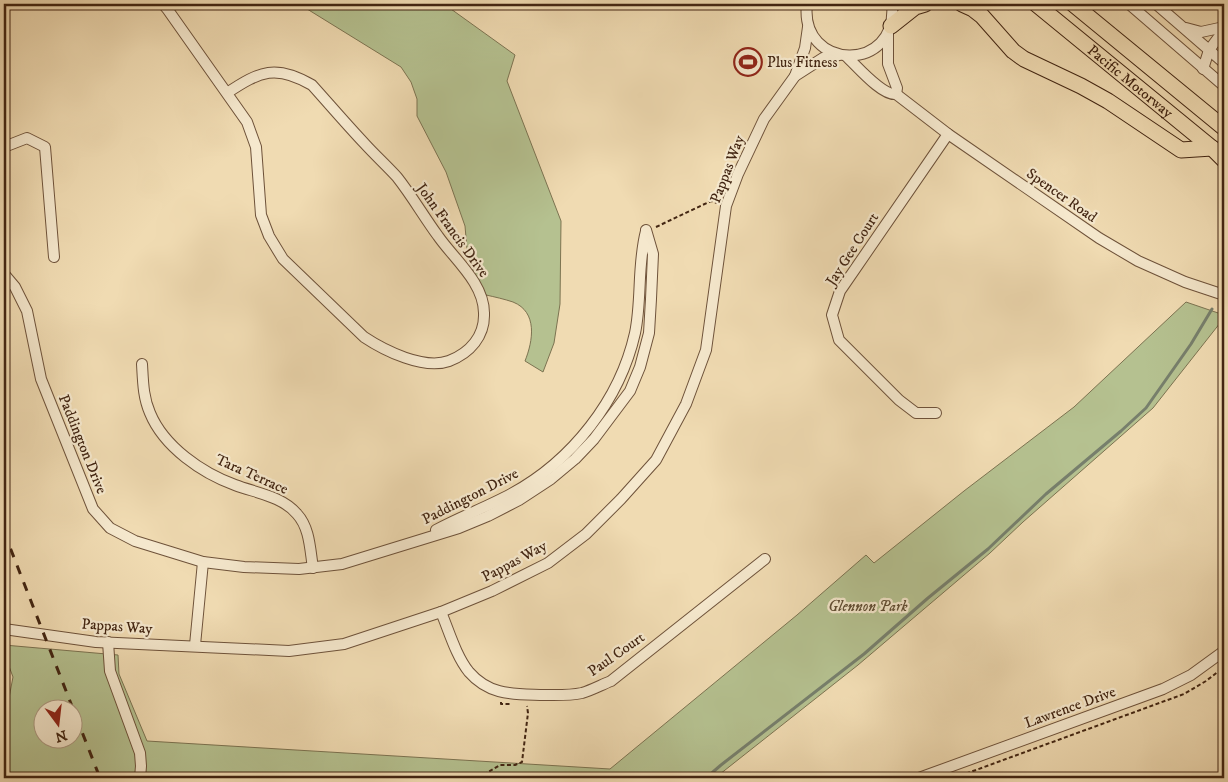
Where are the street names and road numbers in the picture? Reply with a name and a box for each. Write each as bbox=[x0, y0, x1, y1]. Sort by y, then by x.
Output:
street label: Pacific Motorway bbox=[1083, 41, 1178, 123]
street label: Pappas Way bbox=[706, 132, 749, 206]
street label: Spencer Road bbox=[1023, 164, 1101, 227]
street label: John Francis Drive bbox=[411, 178, 493, 281]
street label: Jay Gee Court bbox=[821, 209, 883, 291]
street label: Paddington Drive bbox=[54, 392, 111, 497]
street label: Tara Terrace bbox=[212, 450, 291, 499]
street label: Paddington Drive bbox=[419, 464, 522, 529]
street label: Pappas Way bbox=[478, 536, 551, 586]
street label: Pappas Way bbox=[81, 615, 154, 639]
street label: Paul Court bbox=[584, 628, 648, 681]
street label: Lawrence Drive bbox=[1022, 682, 1118, 733]

